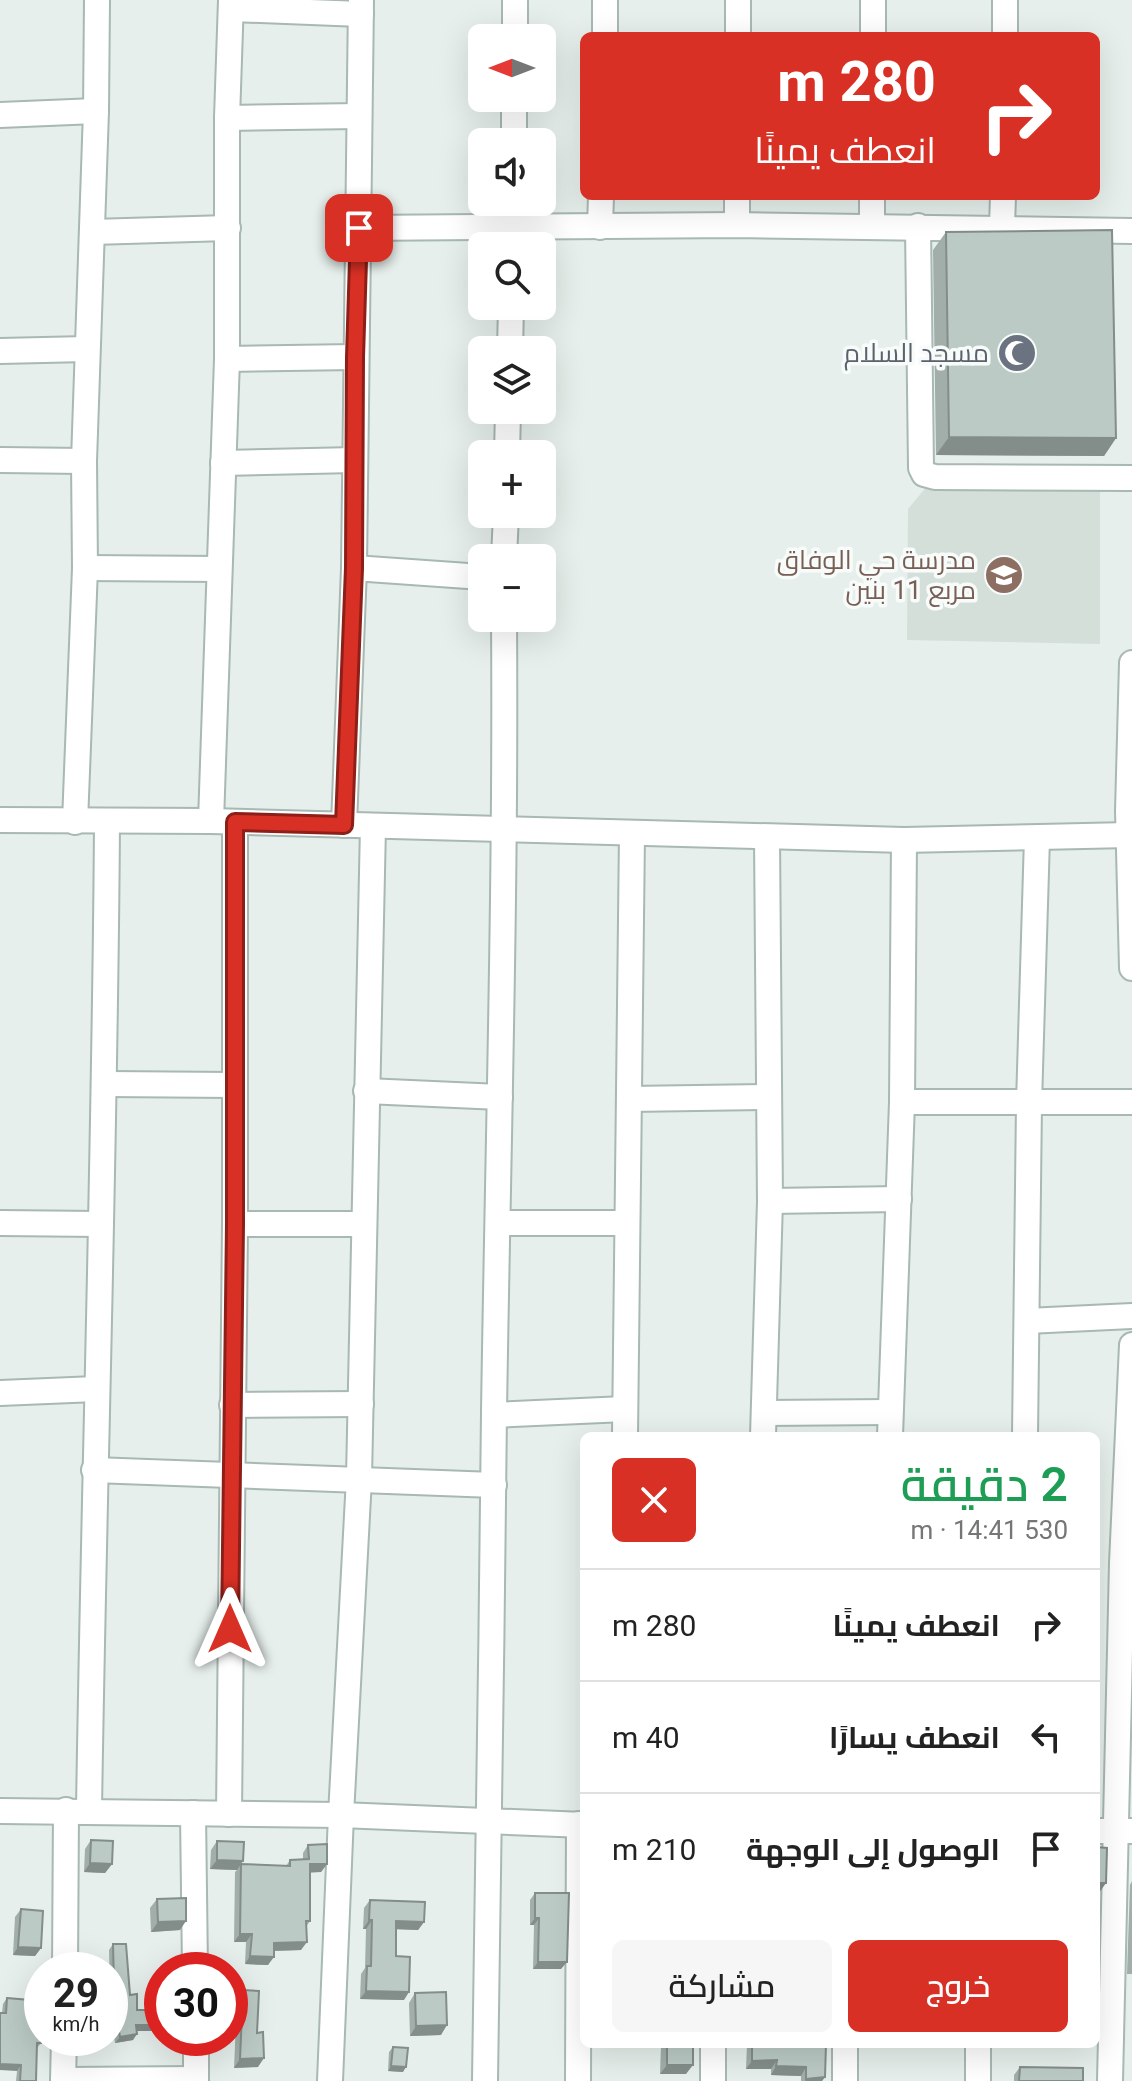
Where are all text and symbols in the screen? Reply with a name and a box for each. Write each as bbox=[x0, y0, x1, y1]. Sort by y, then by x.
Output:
north arrow bbox=[468, 24, 556, 112]
map controls bbox=[468, 24, 556, 632]
text: 280 m bbox=[777, 49, 936, 115]
icon: right bbox=[964, 64, 1068, 168]
button: sound bbox=[468, 128, 556, 216]
text: انعطف يمينًا bbox=[754, 130, 936, 172]
pin bbox=[325, 194, 393, 262]
icon: arrive bbox=[337, 206, 381, 250]
button: search bbox=[468, 232, 556, 320]
mosque icon: مسجد السلام bbox=[996, 332, 1038, 374]
button: layers bbox=[468, 336, 556, 424]
place label: مسجد السلام bbox=[844, 338, 989, 371]
button: + bbox=[468, 440, 556, 528]
button: − bbox=[468, 544, 556, 632]
place label: مدرسة حي الوفاق مربع 11 بنين bbox=[777, 545, 976, 607]
school or university icon: مدرسة حي الوفاق مربع 11 بنين bbox=[983, 554, 1025, 596]
text: 2 دقيقة bbox=[901, 1456, 1068, 1513]
button: close bbox=[612, 1458, 696, 1542]
text: 530 m · 14:41 bbox=[910, 1515, 1068, 1545]
position arrow bbox=[188, 1587, 272, 1671]
icon: right bbox=[1024, 1603, 1068, 1647]
text: 280 m bbox=[612, 1608, 696, 1643]
text: انعطف يمينًا bbox=[833, 1608, 1000, 1643]
icon: left bbox=[1024, 1715, 1068, 1759]
text: 40 m bbox=[612, 1720, 680, 1755]
text: انعطف يسارًا bbox=[829, 1720, 1000, 1755]
icon: arrive bbox=[1024, 1827, 1068, 1871]
text: 210 m bbox=[612, 1832, 696, 1867]
text: الوصول إلى الوجهة bbox=[746, 1832, 1000, 1867]
button: مشاركة bbox=[612, 1940, 832, 2032]
button: خروج bbox=[848, 1940, 1068, 2032]
speed limit sign: 30 bbox=[144, 1952, 248, 2056]
text: 29 bbox=[53, 1970, 99, 2017]
text: km/h bbox=[53, 2012, 99, 2036]

